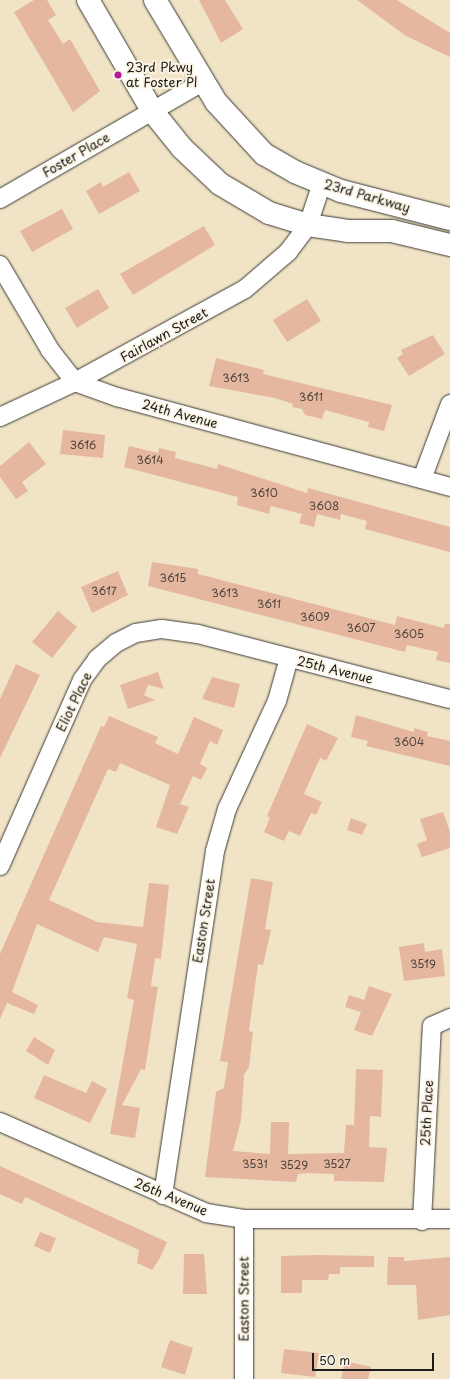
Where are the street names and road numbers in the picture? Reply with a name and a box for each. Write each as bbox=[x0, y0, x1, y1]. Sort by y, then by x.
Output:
street label: Foster Place bbox=[39, 129, 113, 181]
street label: 23rd Parkway bbox=[322, 176, 412, 216]
street label: Fairlawn Street bbox=[118, 305, 210, 365]
street label: 24th Avenue bbox=[140, 396, 220, 432]
street label: 25th Avenue bbox=[295, 653, 375, 687]
street label: Eliot Place bbox=[53, 669, 95, 735]
street label: Easton Street bbox=[190, 878, 218, 964]
street label: 25th Place bbox=[417, 1079, 437, 1147]
street label: 26th Avenue bbox=[131, 1175, 211, 1219]
street label: Easton Street bbox=[236, 1257, 252, 1341]

